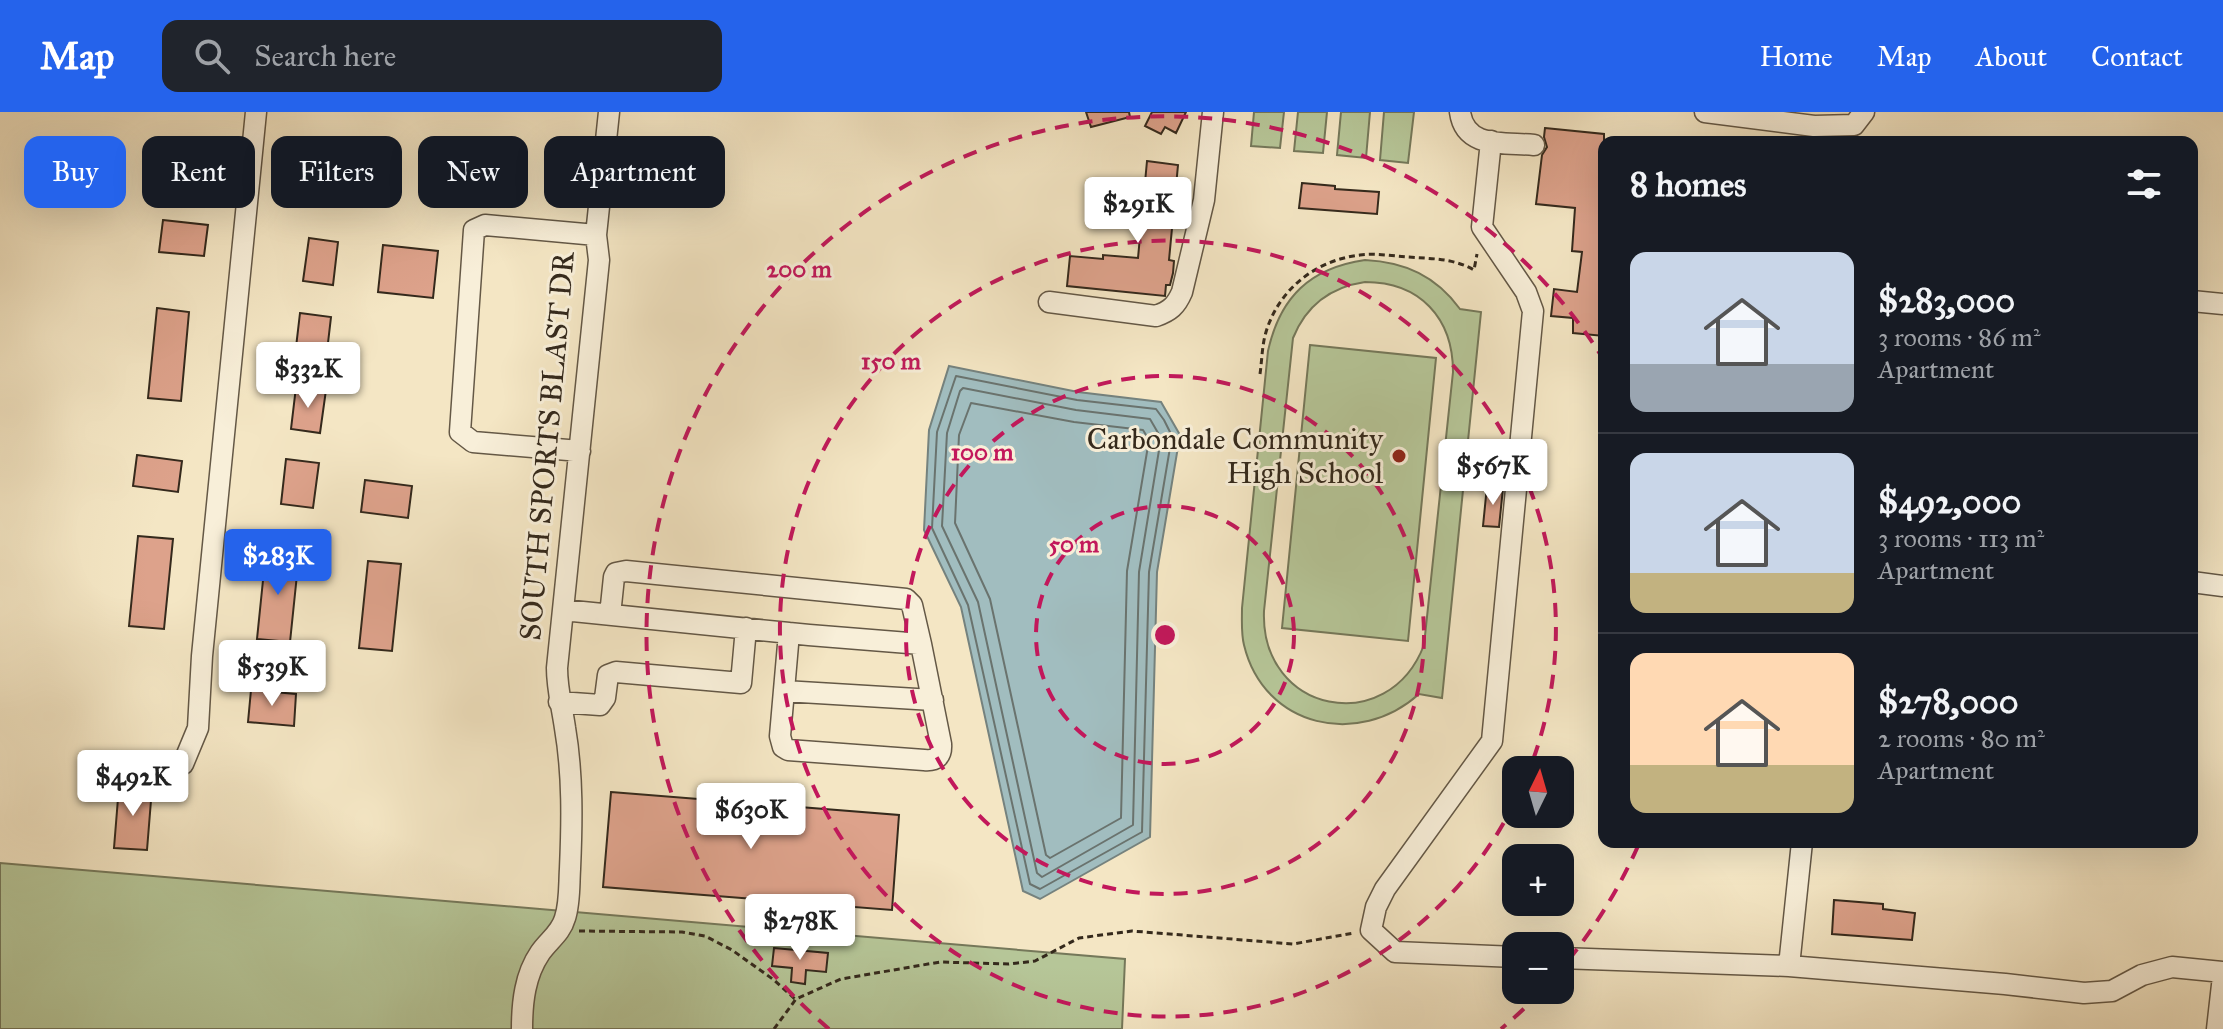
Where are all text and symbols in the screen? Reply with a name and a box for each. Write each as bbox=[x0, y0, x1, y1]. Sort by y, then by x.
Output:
search box bbox=[162, 20, 722, 92]
text: Map bbox=[40, 33, 114, 79]
icon: search bbox=[190, 34, 234, 78]
text: Search here bbox=[254, 38, 396, 74]
text: Home bbox=[1760, 39, 1833, 74]
text: Map bbox=[1877, 39, 1931, 74]
text: About bbox=[1975, 39, 2047, 74]
text: Contact bbox=[2091, 39, 2183, 74]
chip: Buy bbox=[24, 136, 126, 208]
chip: Rent bbox=[142, 136, 255, 208]
chip: Filters bbox=[271, 136, 402, 208]
chip: New bbox=[418, 136, 528, 208]
chip: Apartment bbox=[544, 136, 725, 208]
icon: filters bbox=[2122, 162, 2166, 206]
text: 8 homes bbox=[1630, 164, 1746, 205]
pin: $291K bbox=[1082, 177, 1194, 245]
text: $291K bbox=[1103, 187, 1173, 219]
street label: SOUTH SPORTS BLAST DR bbox=[512, 249, 582, 642]
text: 200 m bbox=[766, 254, 832, 284]
text: $283,000 bbox=[1878, 280, 2015, 321]
icon: home bbox=[1694, 284, 1790, 380]
text: 3 rooms · 86 m² bbox=[1878, 321, 2041, 353]
pin: $332K bbox=[252, 342, 364, 410]
text: 150 m bbox=[861, 346, 922, 376]
text: $332K bbox=[274, 352, 342, 384]
text: Apartment bbox=[1878, 353, 1994, 385]
place label: Carbondale Community High School bbox=[1087, 421, 1384, 491]
text: 100 m bbox=[951, 437, 1014, 467]
pin: $567K bbox=[1437, 439, 1549, 507]
marker: Carbondale Community High School bbox=[1390, 447, 1408, 465]
text: $567K bbox=[1456, 449, 1530, 481]
text: $492,000 bbox=[1878, 481, 2021, 522]
icon: home bbox=[1694, 485, 1790, 581]
text: 3 rooms · 113 m² bbox=[1878, 522, 2044, 554]
pin: $283K bbox=[222, 529, 334, 597]
text: 50 m bbox=[1049, 529, 1100, 559]
text: $283K bbox=[242, 539, 314, 571]
text: Apartment bbox=[1878, 554, 1994, 586]
centre of rings bbox=[1151, 621, 1179, 649]
pin: $539K bbox=[216, 640, 328, 708]
text: $539K bbox=[237, 650, 307, 682]
text: $278,000 bbox=[1878, 681, 2019, 722]
icon: home bbox=[1694, 685, 1790, 781]
text: 2 rooms · 80 m² bbox=[1878, 722, 2045, 754]
pin: $492K bbox=[77, 750, 189, 818]
text: Apartment bbox=[1878, 754, 1994, 786]
north arrow bbox=[1502, 756, 1574, 828]
map controls bbox=[1502, 756, 1574, 1004]
text: $492K bbox=[95, 760, 171, 792]
pin: $630K bbox=[695, 783, 807, 851]
text: $630K bbox=[715, 793, 787, 825]
button: + bbox=[1502, 844, 1574, 916]
pin: $278K bbox=[744, 894, 856, 962]
text: $278K bbox=[763, 904, 837, 936]
button: − bbox=[1502, 932, 1574, 1004]

